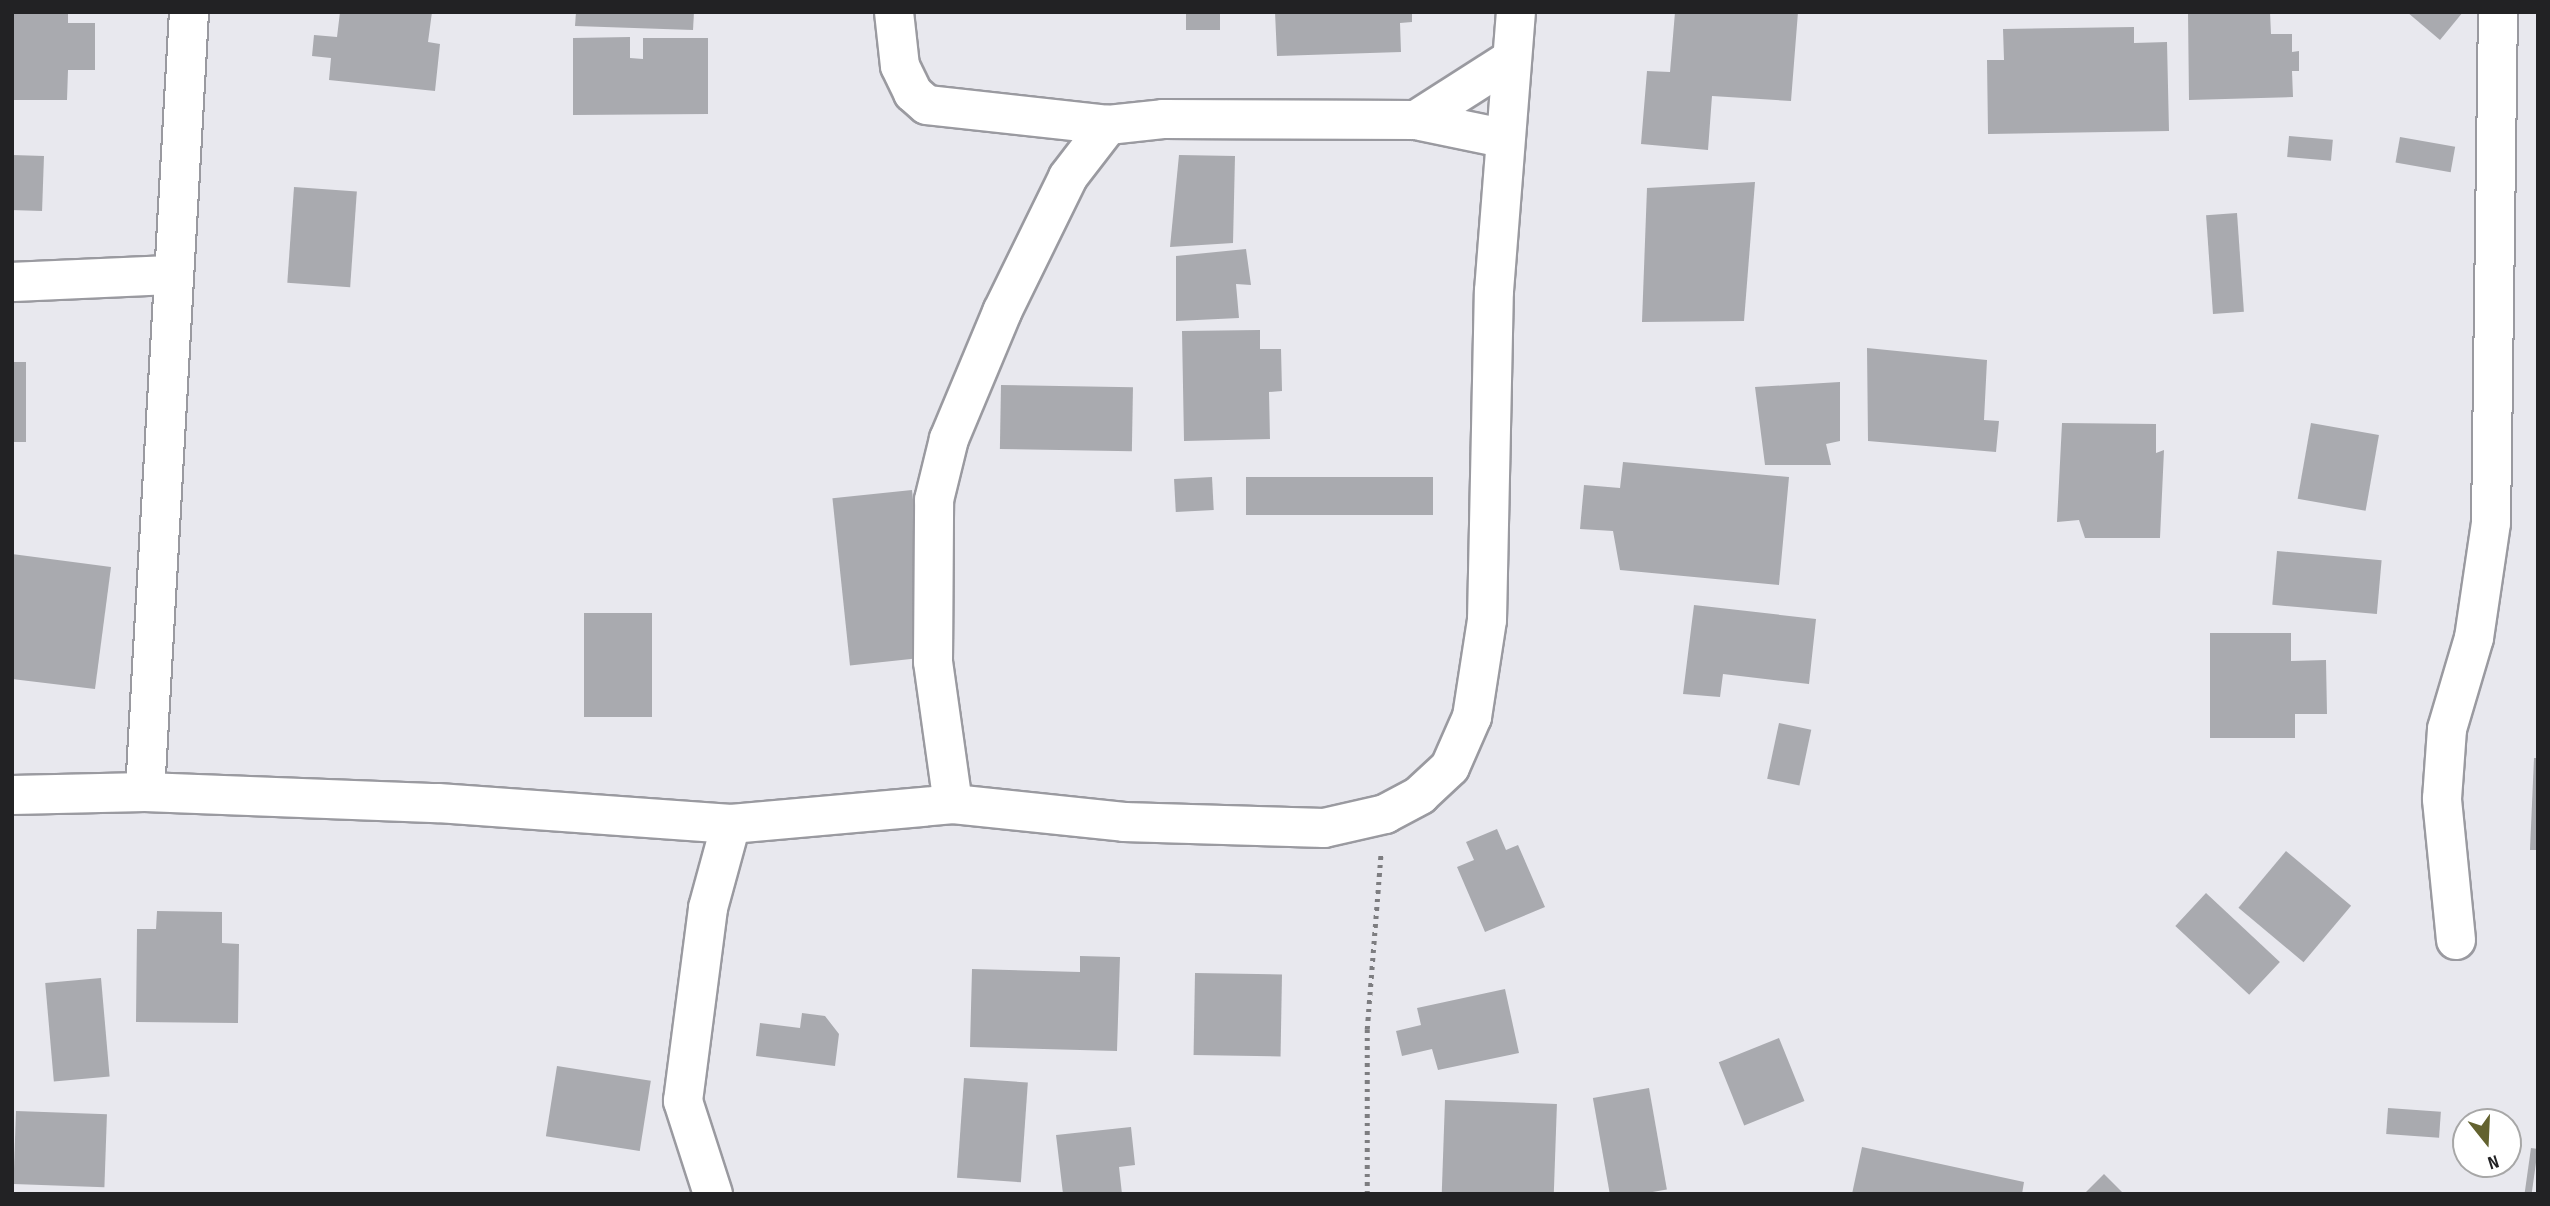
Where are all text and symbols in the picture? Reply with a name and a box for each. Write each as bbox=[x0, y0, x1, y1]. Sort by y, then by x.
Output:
north arrow bbox=[2452, 1108, 2522, 1178]
text: N bbox=[2485, 1149, 2501, 1174]

